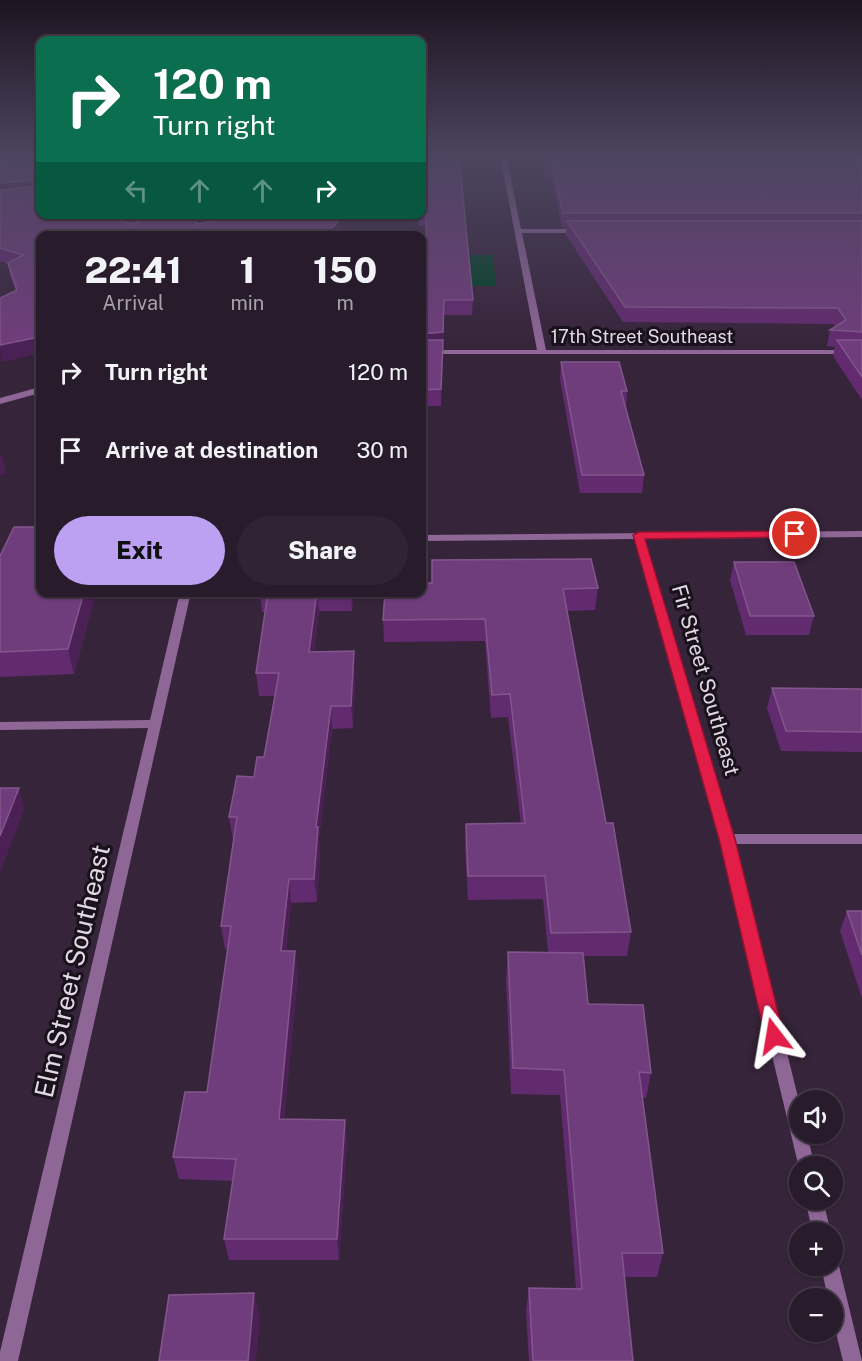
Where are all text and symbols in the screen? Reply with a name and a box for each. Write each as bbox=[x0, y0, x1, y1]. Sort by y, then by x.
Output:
text: 120 m bbox=[153, 59, 272, 108]
icon: right bbox=[54, 60, 132, 138]
text: Turn right bbox=[153, 109, 276, 141]
icon: left bbox=[120, 174, 153, 207]
icon: ahead bbox=[183, 174, 216, 207]
icon: ahead bbox=[246, 174, 279, 207]
icon: right bbox=[309, 174, 342, 207]
text: 22:41 bbox=[85, 249, 182, 291]
text: 1 bbox=[240, 249, 255, 291]
text: 150 bbox=[313, 249, 377, 291]
text: Arrival bbox=[102, 291, 164, 315]
text: min bbox=[230, 291, 264, 315]
text: m bbox=[337, 291, 354, 315]
street label: 17th Street Southeast bbox=[551, 326, 733, 347]
icon: right bbox=[54, 356, 87, 389]
text: Turn right bbox=[105, 359, 208, 385]
text: 120 m bbox=[348, 359, 408, 385]
icon: arrive bbox=[54, 434, 87, 467]
text: Arrive at destination bbox=[105, 437, 318, 463]
text: 30 m bbox=[356, 437, 408, 463]
pin bbox=[769, 508, 820, 559]
button: Exit bbox=[54, 516, 225, 585]
button: Share bbox=[237, 516, 408, 585]
icon: arrive bbox=[778, 517, 811, 550]
street label: Fir Street Southeast bbox=[667, 582, 745, 778]
street label: Elm Street Southeast bbox=[28, 841, 116, 1101]
position arrow bbox=[742, 1004, 806, 1068]
map controls bbox=[789, 1090, 843, 1342]
button: sound bbox=[789, 1090, 843, 1144]
button: search bbox=[789, 1156, 843, 1210]
button: + bbox=[789, 1222, 843, 1276]
button: − bbox=[789, 1288, 843, 1342]

